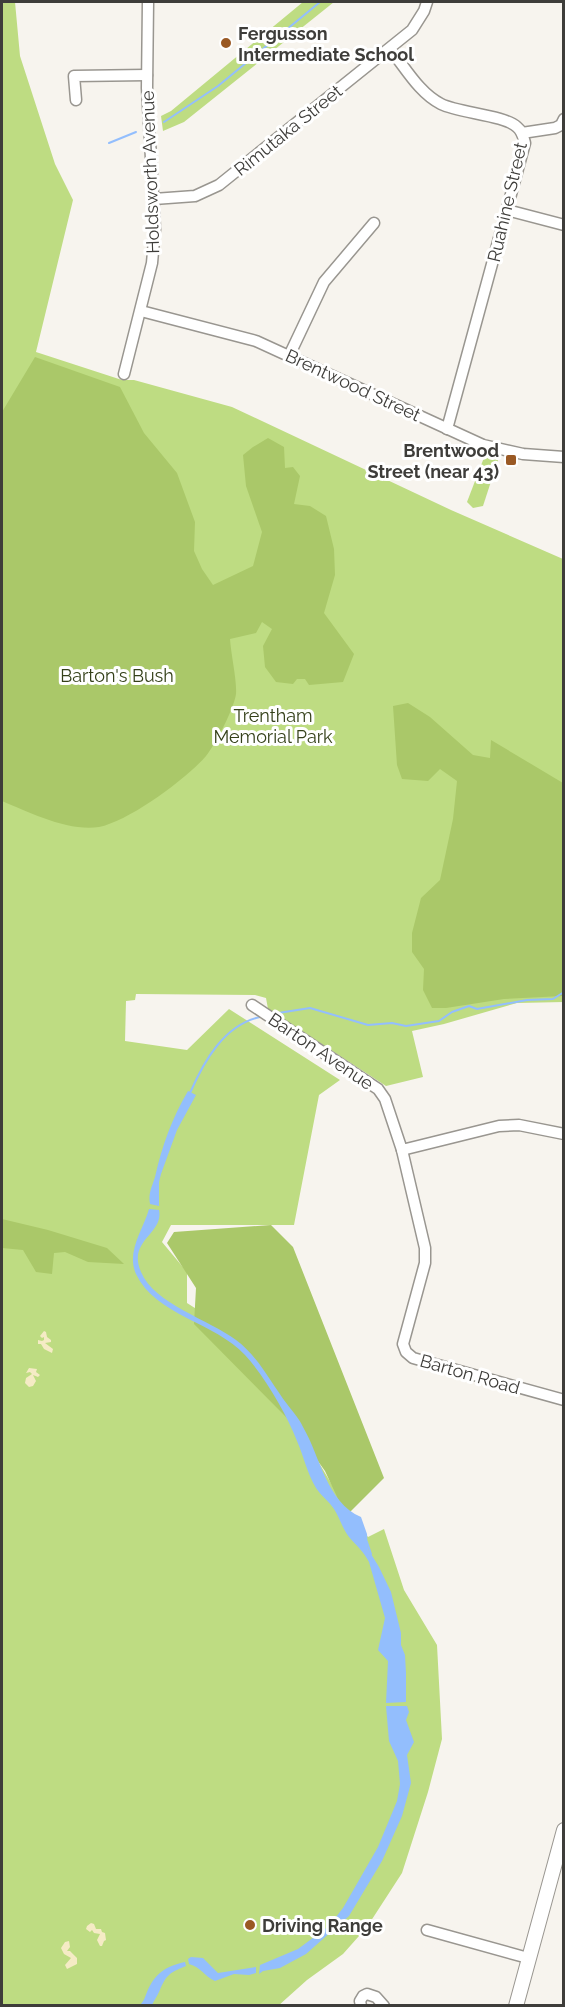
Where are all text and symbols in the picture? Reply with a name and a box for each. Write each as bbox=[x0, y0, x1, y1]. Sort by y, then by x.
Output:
place label: Fergusson Intermediate School bbox=[238, 23, 414, 65]
marker: Fergusson Intermediate School bbox=[219, 36, 233, 50]
street label: Rimutaka Street bbox=[230, 80, 346, 180]
street label: Holdsworth Avenue bbox=[137, 90, 163, 254]
street label: Ruahine Street bbox=[483, 140, 531, 264]
street label: Brentwood Street bbox=[282, 345, 424, 425]
place label: Brentwood Street (near 43) bbox=[367, 440, 499, 482]
marker: Brentwood Street (near 43) bbox=[504, 453, 518, 467]
park label: Barton's Bush bbox=[60, 665, 174, 686]
park label: Trentham Memorial Park bbox=[213, 705, 333, 747]
street label: Barton Avenue bbox=[264, 1008, 378, 1094]
street label: Barton Road bbox=[418, 1350, 522, 1398]
place label: Driving Range bbox=[262, 1915, 383, 1936]
marker: Driving Range bbox=[243, 1918, 257, 1932]

